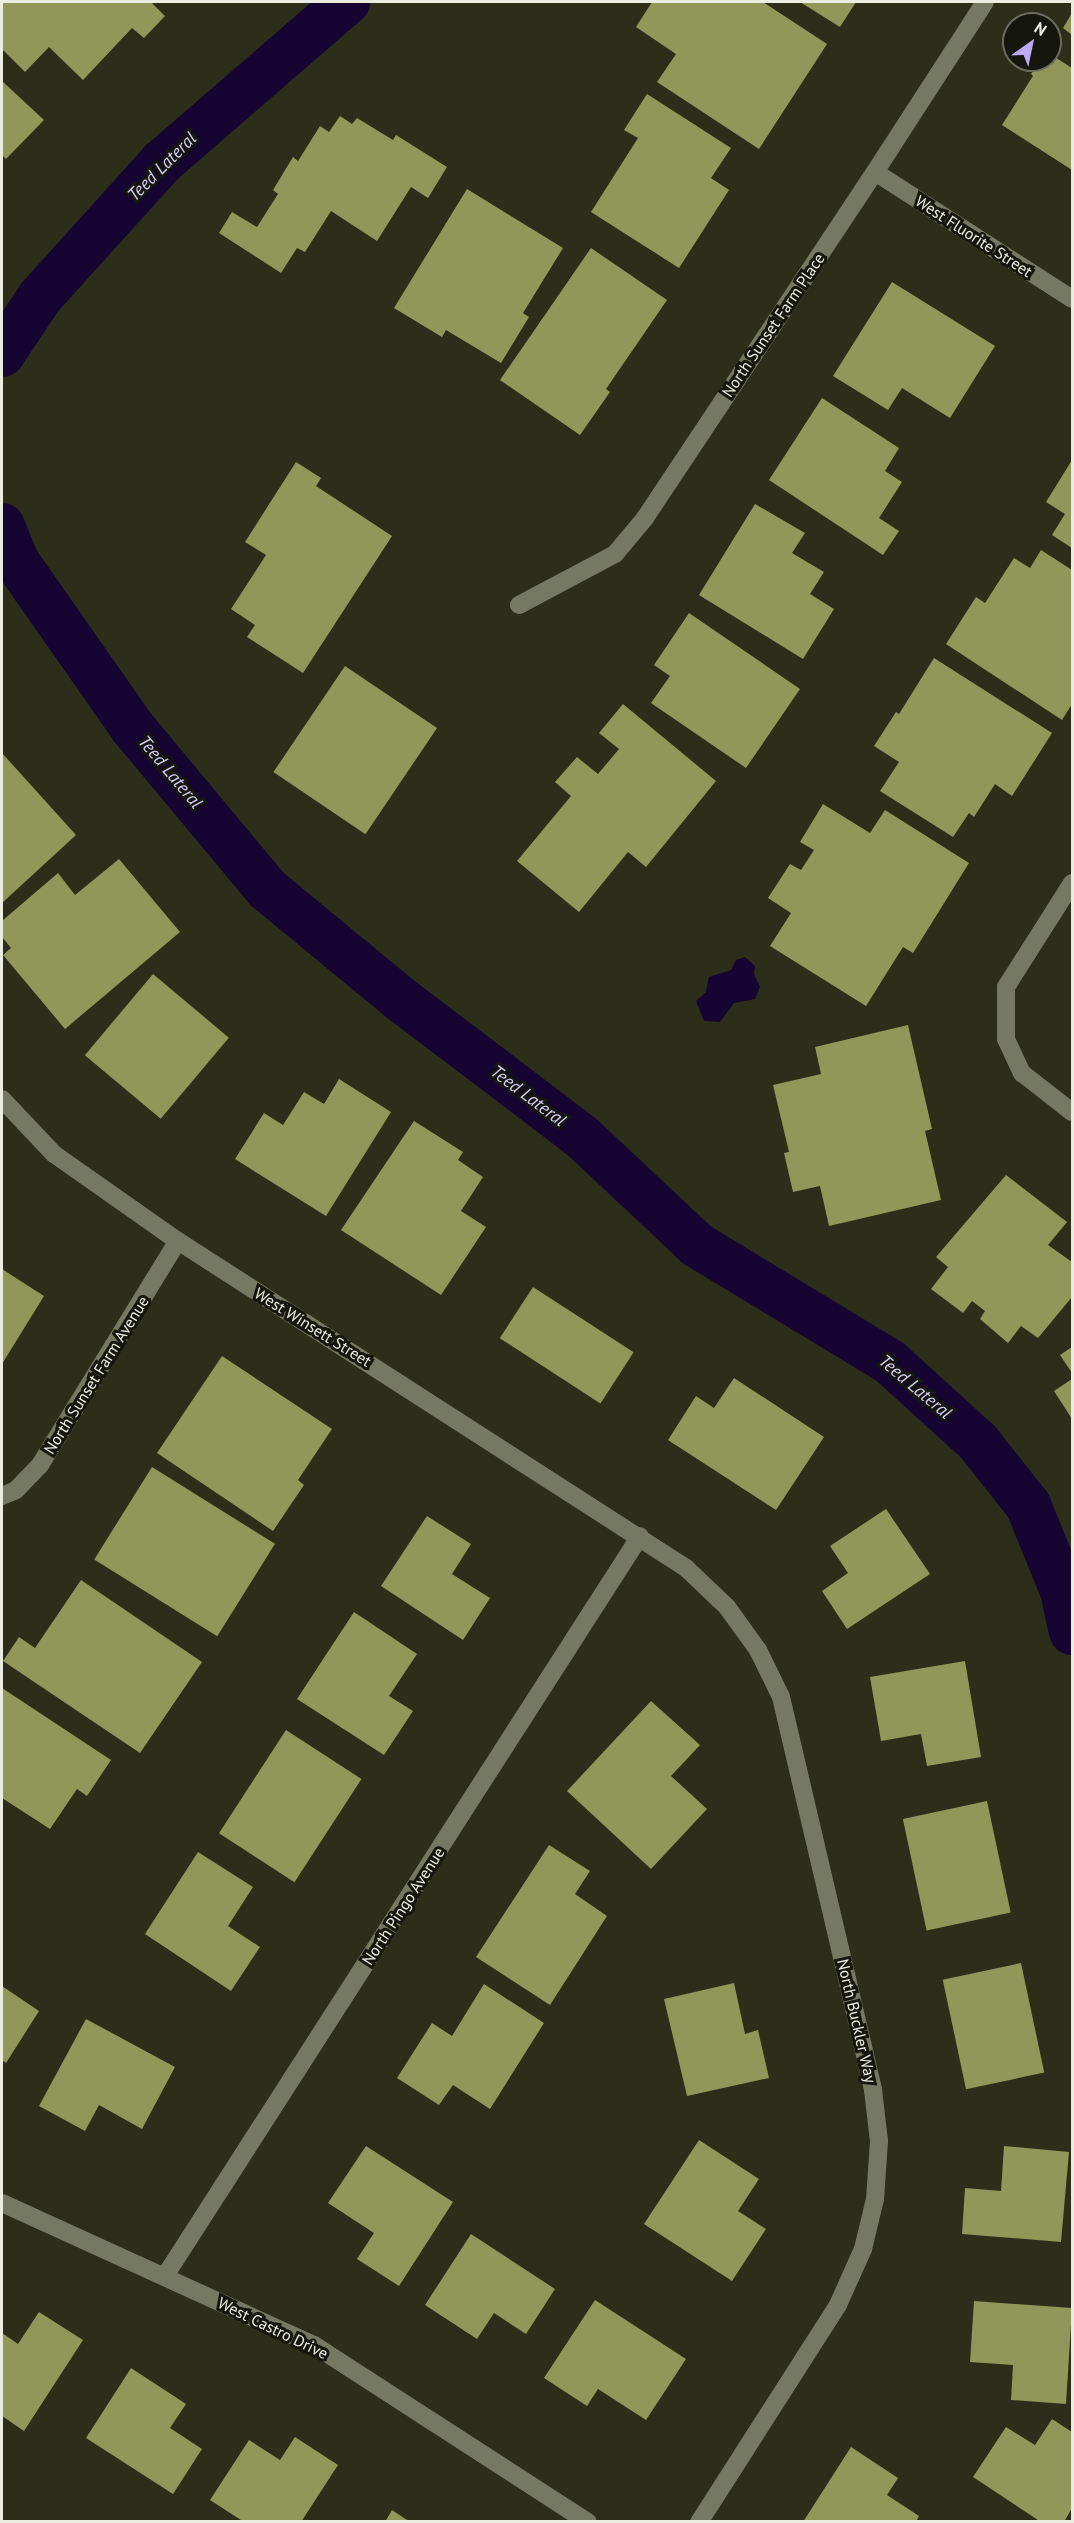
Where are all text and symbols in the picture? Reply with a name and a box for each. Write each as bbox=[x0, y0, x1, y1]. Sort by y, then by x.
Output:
north arrow bbox=[1002, 12, 1062, 72]
text: N bbox=[1031, 17, 1051, 40]
water label: Teed Lateral bbox=[123, 128, 201, 206]
street label: West Fluorite Street bbox=[912, 191, 1036, 281]
street label: North Sunset Farm Place bbox=[718, 249, 828, 401]
water label: Teed Lateral bbox=[133, 731, 207, 813]
water label: Teed Lateral bbox=[486, 1061, 570, 1131]
street label: West Winsett Street bbox=[251, 1283, 375, 1371]
street label: North Sunset Farm Avenue bbox=[39, 1292, 153, 1458]
water label: Teed Lateral bbox=[874, 1350, 956, 1424]
street label: North Pingo Avenue bbox=[358, 1843, 448, 1969]
street label: North Buckler Way bbox=[833, 1957, 881, 2085]
street label: West Castro Drive bbox=[215, 2293, 331, 2363]

